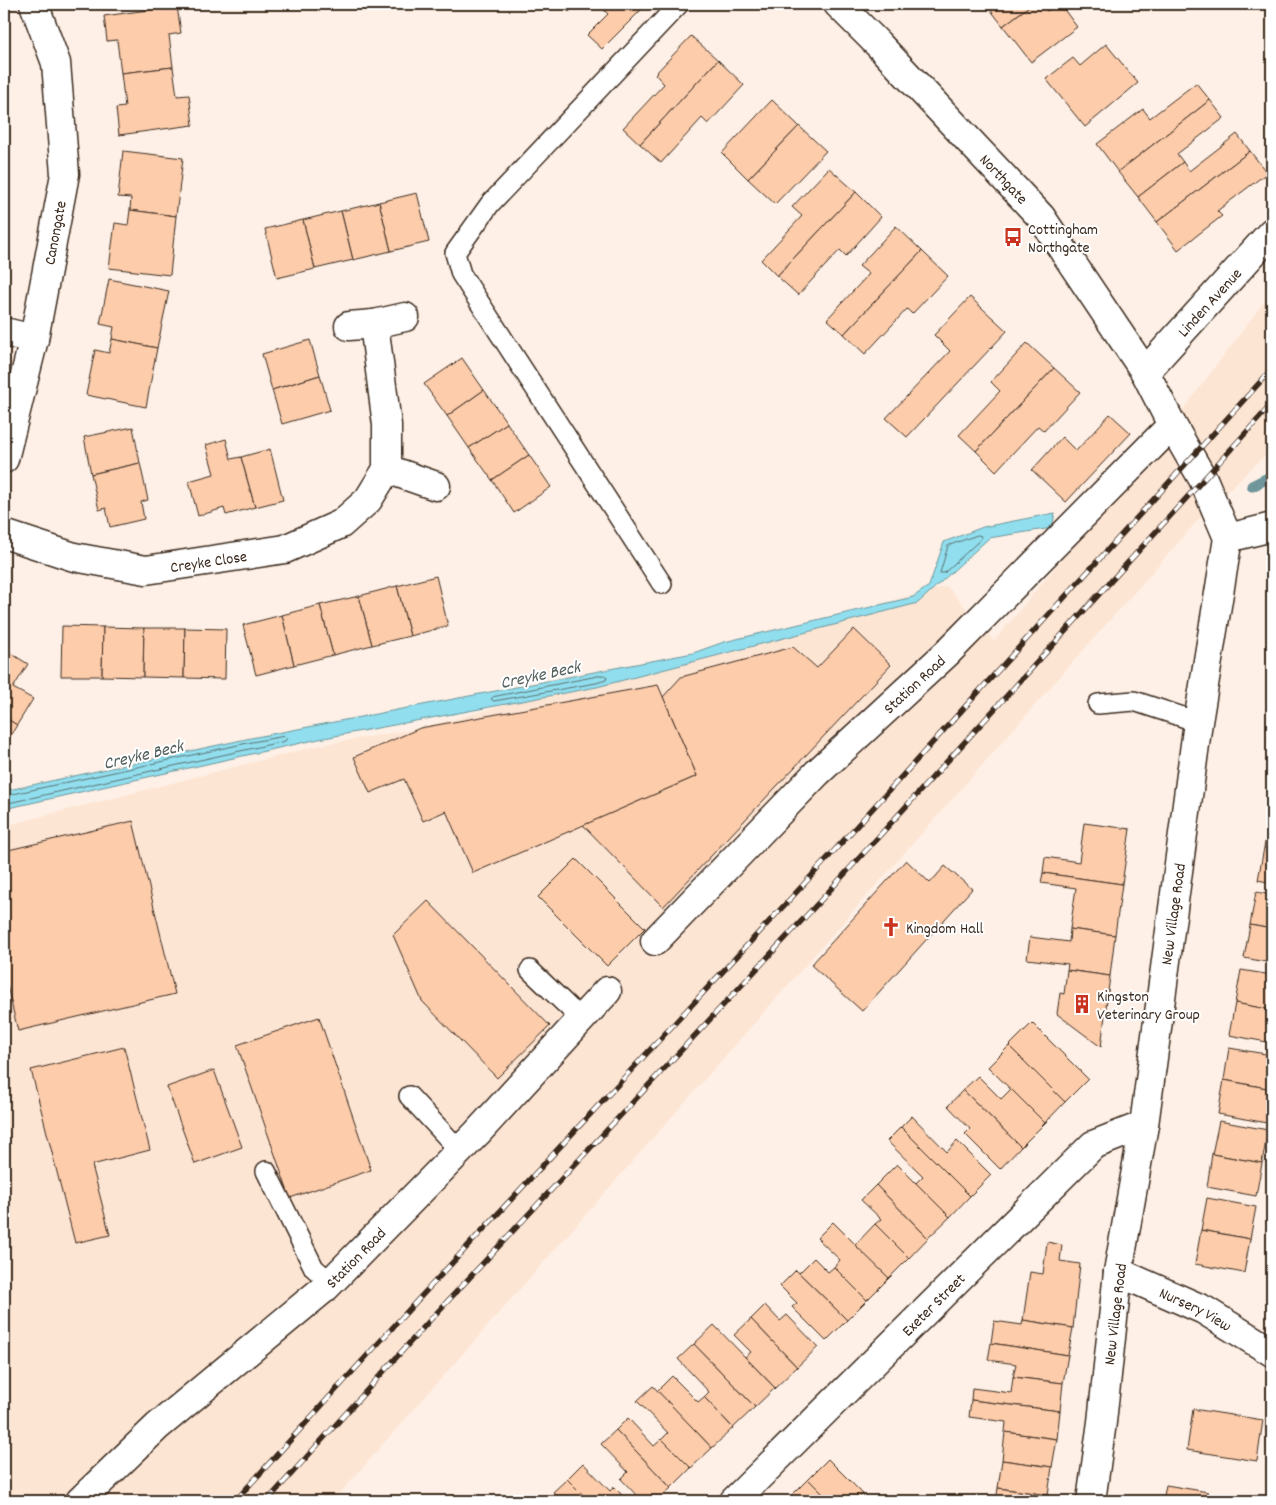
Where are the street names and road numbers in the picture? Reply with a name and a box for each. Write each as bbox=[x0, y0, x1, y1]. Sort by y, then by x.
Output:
street label: Northgate bbox=[973, 150, 1032, 210]
street label: Canongate bbox=[39, 199, 74, 267]
street label: Linden Avenue bbox=[1173, 264, 1248, 343]
street label: Creyke Close bbox=[169, 546, 249, 580]
street label: Station Road bbox=[879, 651, 952, 720]
street label: New Village Road bbox=[1156, 862, 1193, 967]
street label: Station Road bbox=[322, 1223, 392, 1295]
street label: New Village Road bbox=[1099, 1262, 1134, 1366]
street label: Exeter Street bbox=[897, 1269, 972, 1343]
street label: Nursery View bbox=[1155, 1283, 1235, 1338]

